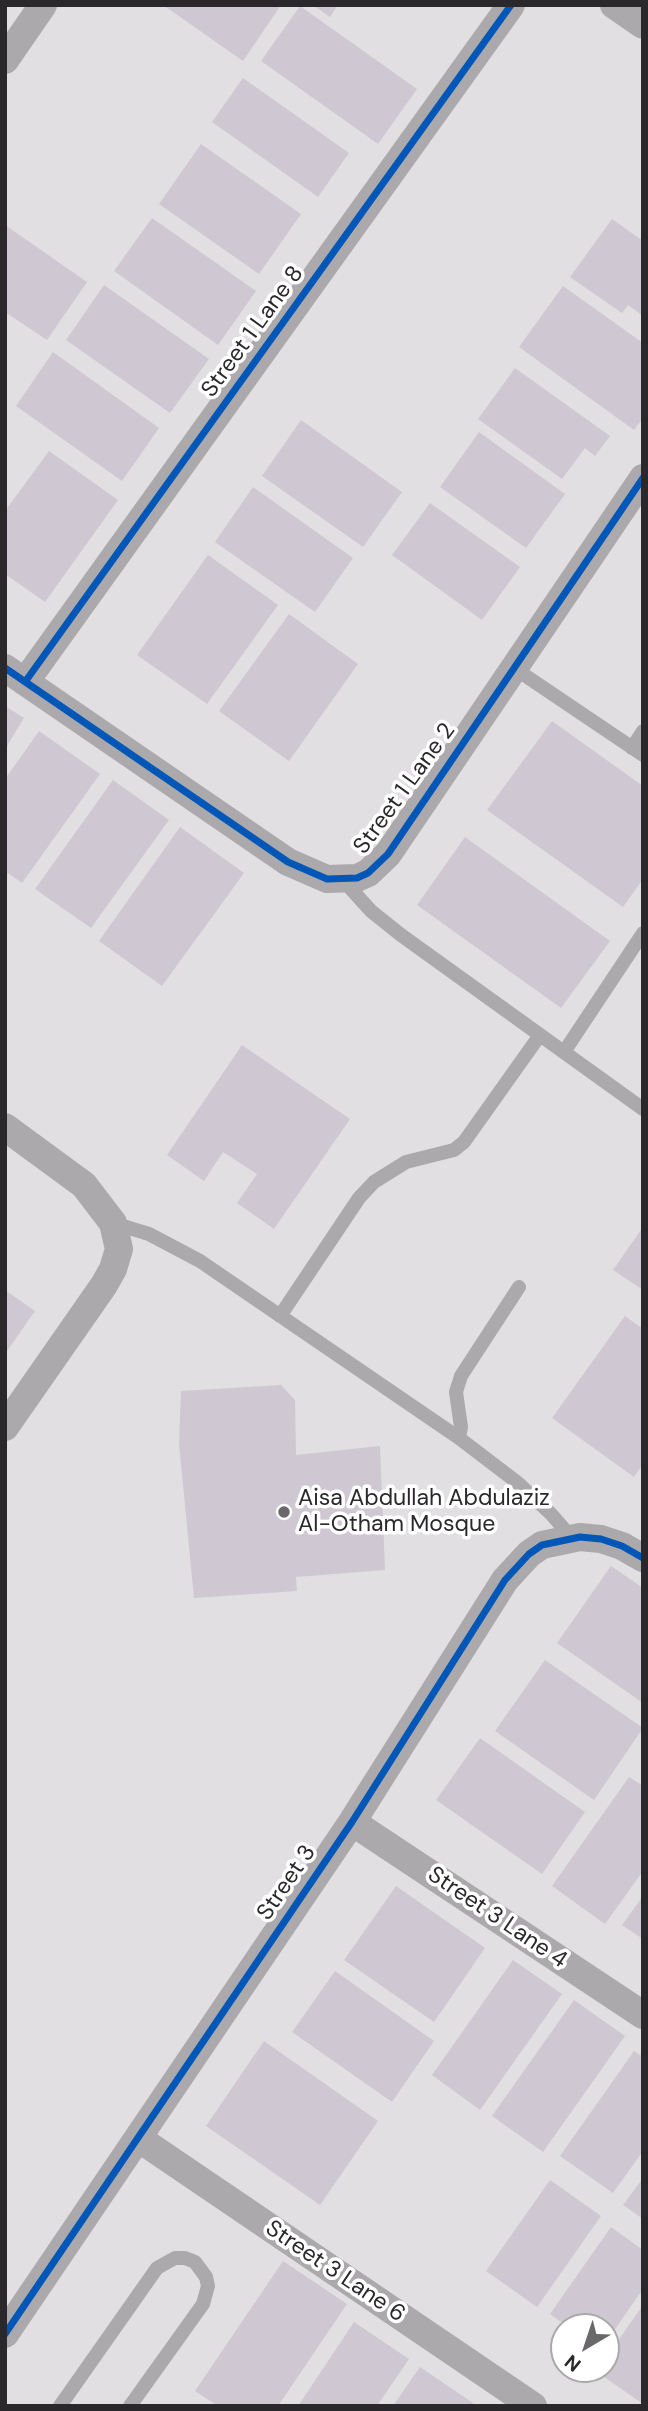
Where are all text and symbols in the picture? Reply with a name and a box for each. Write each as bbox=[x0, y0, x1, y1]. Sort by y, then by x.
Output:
street label: Street 1 Lane 8 bbox=[196, 261, 310, 403]
street label: Street 1 Lane 2 bbox=[348, 718, 462, 860]
place label: Aisa Abdullah Abdulaziz Al-Otham Mosque bbox=[298, 1485, 550, 1539]
marker: Aisa Abdullah Abdulaziz Al-Otham Mosque bbox=[276, 1504, 292, 1520]
street label: Street 3 bbox=[252, 1840, 322, 1926]
street label: Street 3 Lane 4 bbox=[422, 1861, 572, 1975]
street label: Street 3 Lane 6 bbox=[260, 2215, 410, 2329]
north arrow bbox=[550, 2313, 620, 2383]
text: N bbox=[559, 2349, 586, 2377]

